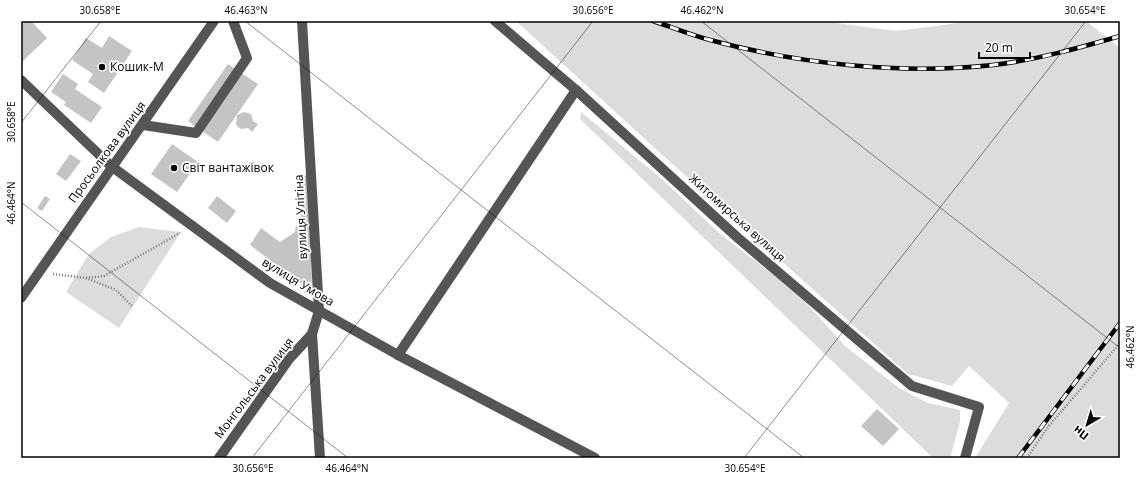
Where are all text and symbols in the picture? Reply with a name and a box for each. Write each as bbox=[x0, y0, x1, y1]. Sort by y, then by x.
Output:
text: 30.658°E bbox=[79, 3, 121, 17]
text: 46.463°N bbox=[224, 3, 268, 17]
text: 30.656°E bbox=[572, 3, 614, 17]
text: 46.462°N bbox=[680, 3, 724, 17]
text: 30.654°E bbox=[1064, 3, 1106, 17]
scale bar bbox=[979, 34, 1030, 60]
text: 20 m bbox=[985, 39, 1013, 56]
place label: Кошик-М bbox=[110, 58, 164, 75]
marker: Кошик-М bbox=[97, 62, 107, 72]
street label: Просьолкова вулиця bbox=[64, 97, 149, 206]
text: 30.658°E bbox=[4, 101, 18, 143]
place label: Світ вантажівок bbox=[182, 159, 275, 176]
marker: Світ вантажівок bbox=[169, 163, 179, 173]
street label: Житомирська вулиця bbox=[685, 170, 789, 266]
street label: вулиця Улітіна bbox=[290, 174, 311, 260]
text: 46.464°N bbox=[4, 181, 18, 225]
street label: вулиця Умова bbox=[259, 253, 338, 310]
text: 46.462°N bbox=[1123, 325, 1137, 369]
street label: Монгольська вулиця bbox=[210, 334, 297, 442]
north arrow bbox=[1067, 405, 1107, 445]
text: Пн bbox=[1070, 423, 1091, 444]
text: 30.656°E bbox=[232, 461, 274, 475]
text: 46.464°N bbox=[325, 461, 369, 475]
text: 30.654°E bbox=[724, 461, 766, 475]

